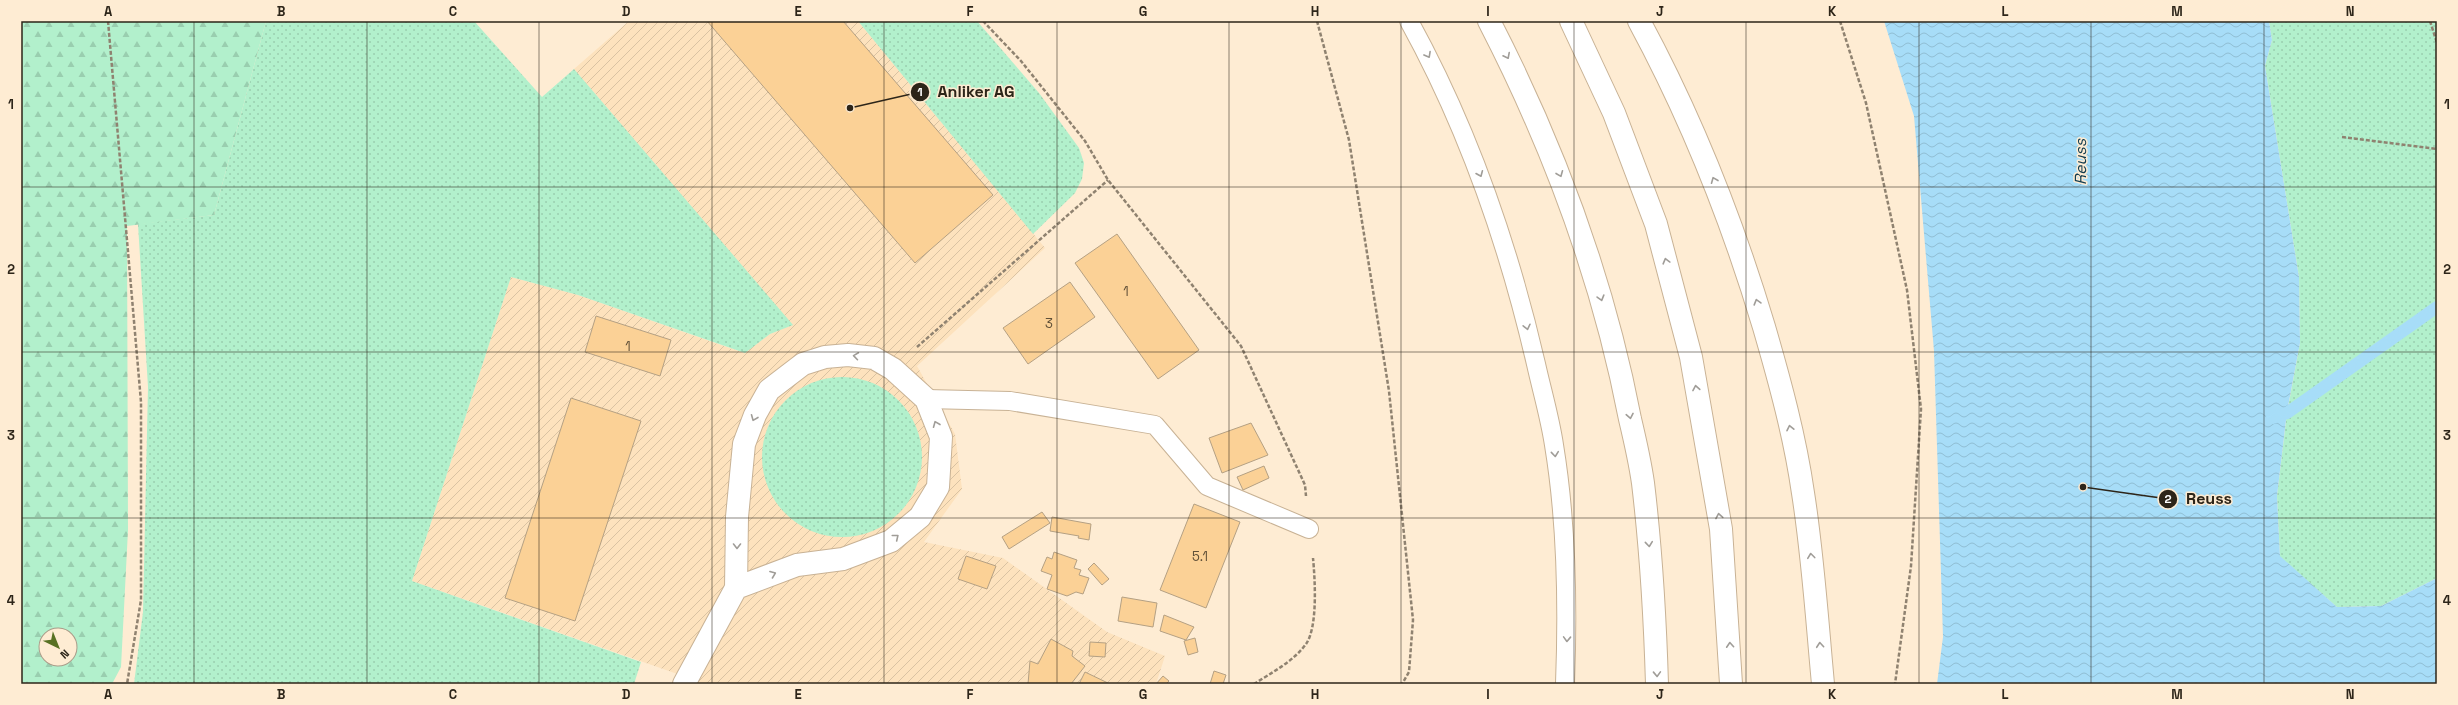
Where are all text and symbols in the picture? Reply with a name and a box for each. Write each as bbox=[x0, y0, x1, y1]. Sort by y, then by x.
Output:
text: A bbox=[104, 3, 113, 20]
text: B bbox=[277, 3, 286, 20]
text: C bbox=[449, 3, 457, 20]
text: D bbox=[622, 3, 631, 20]
text: E bbox=[794, 3, 802, 20]
text: F bbox=[967, 3, 974, 20]
text: G bbox=[1139, 3, 1147, 20]
text: H bbox=[1311, 3, 1319, 20]
text: I bbox=[1486, 3, 1490, 20]
text: J bbox=[1656, 3, 1664, 20]
text: K bbox=[1828, 3, 1837, 20]
text: L bbox=[2001, 3, 2009, 20]
text: M bbox=[2171, 3, 2183, 20]
text: N bbox=[2346, 3, 2354, 20]
one-way arrow bbox=[1424, 51, 1431, 58]
one-way arrow bbox=[1502, 51, 1510, 59]
callout: Anliker AG bbox=[910, 78, 1023, 106]
text: Anliker AG bbox=[937, 81, 1015, 102]
text: 1 bbox=[917, 84, 923, 100]
text: 1 bbox=[8, 96, 14, 113]
text: 1 bbox=[2444, 96, 2450, 113]
water label: Reuss bbox=[2070, 138, 2091, 185]
one-way arrow bbox=[1476, 171, 1484, 178]
one-way arrow bbox=[1556, 171, 1564, 178]
one-way arrow bbox=[1711, 176, 1719, 183]
one-way arrow bbox=[1662, 258, 1671, 265]
text: 2 bbox=[7, 261, 15, 278]
text: 2 bbox=[2443, 261, 2451, 278]
house number: 1 bbox=[1123, 283, 1129, 300]
one-way arrow bbox=[1596, 294, 1605, 301]
one-way arrow bbox=[1753, 299, 1762, 306]
house number: 3 bbox=[1045, 315, 1053, 332]
one-way arrow bbox=[1522, 323, 1531, 330]
house number: 1 bbox=[625, 338, 631, 355]
one-way arrow bbox=[853, 352, 860, 361]
one-way arrow bbox=[1693, 384, 1701, 391]
one-way arrow bbox=[1625, 413, 1634, 419]
one-way arrow bbox=[750, 415, 758, 422]
one-way arrow bbox=[932, 421, 940, 428]
one-way arrow bbox=[1786, 425, 1795, 431]
text: 3 bbox=[7, 427, 15, 444]
text: 3 bbox=[2443, 427, 2451, 444]
one-way arrow bbox=[1550, 451, 1559, 457]
callout: Reuss bbox=[2158, 485, 2240, 513]
text: Reuss bbox=[2186, 488, 2232, 509]
text: 2 bbox=[2164, 491, 2172, 507]
one-way arrow bbox=[1715, 513, 1724, 519]
one-way arrow bbox=[891, 534, 898, 541]
one-way arrow bbox=[1645, 541, 1654, 547]
one-way arrow bbox=[733, 543, 741, 549]
house number: 5.1 bbox=[1192, 548, 1208, 565]
one-way arrow bbox=[1806, 553, 1815, 559]
one-way arrow bbox=[769, 571, 776, 579]
text: 4 bbox=[7, 592, 15, 609]
text: 4 bbox=[2443, 592, 2451, 609]
north arrow bbox=[38, 627, 78, 667]
one-way arrow bbox=[1562, 636, 1571, 642]
one-way arrow bbox=[1726, 642, 1735, 648]
one-way arrow bbox=[1815, 642, 1824, 648]
text: N bbox=[57, 647, 72, 662]
one-way arrow bbox=[1653, 671, 1661, 677]
text: A bbox=[104, 686, 113, 703]
text: B bbox=[277, 686, 286, 703]
text: C bbox=[449, 686, 457, 703]
text: D bbox=[622, 686, 631, 703]
text: E bbox=[794, 686, 802, 703]
text: F bbox=[967, 686, 974, 703]
text: G bbox=[1139, 686, 1147, 703]
text: H bbox=[1311, 686, 1319, 703]
text: I bbox=[1486, 686, 1490, 703]
text: J bbox=[1656, 686, 1664, 703]
text: K bbox=[1828, 686, 1837, 703]
text: L bbox=[2001, 686, 2009, 703]
text: M bbox=[2171, 686, 2183, 703]
text: N bbox=[2346, 686, 2354, 703]

